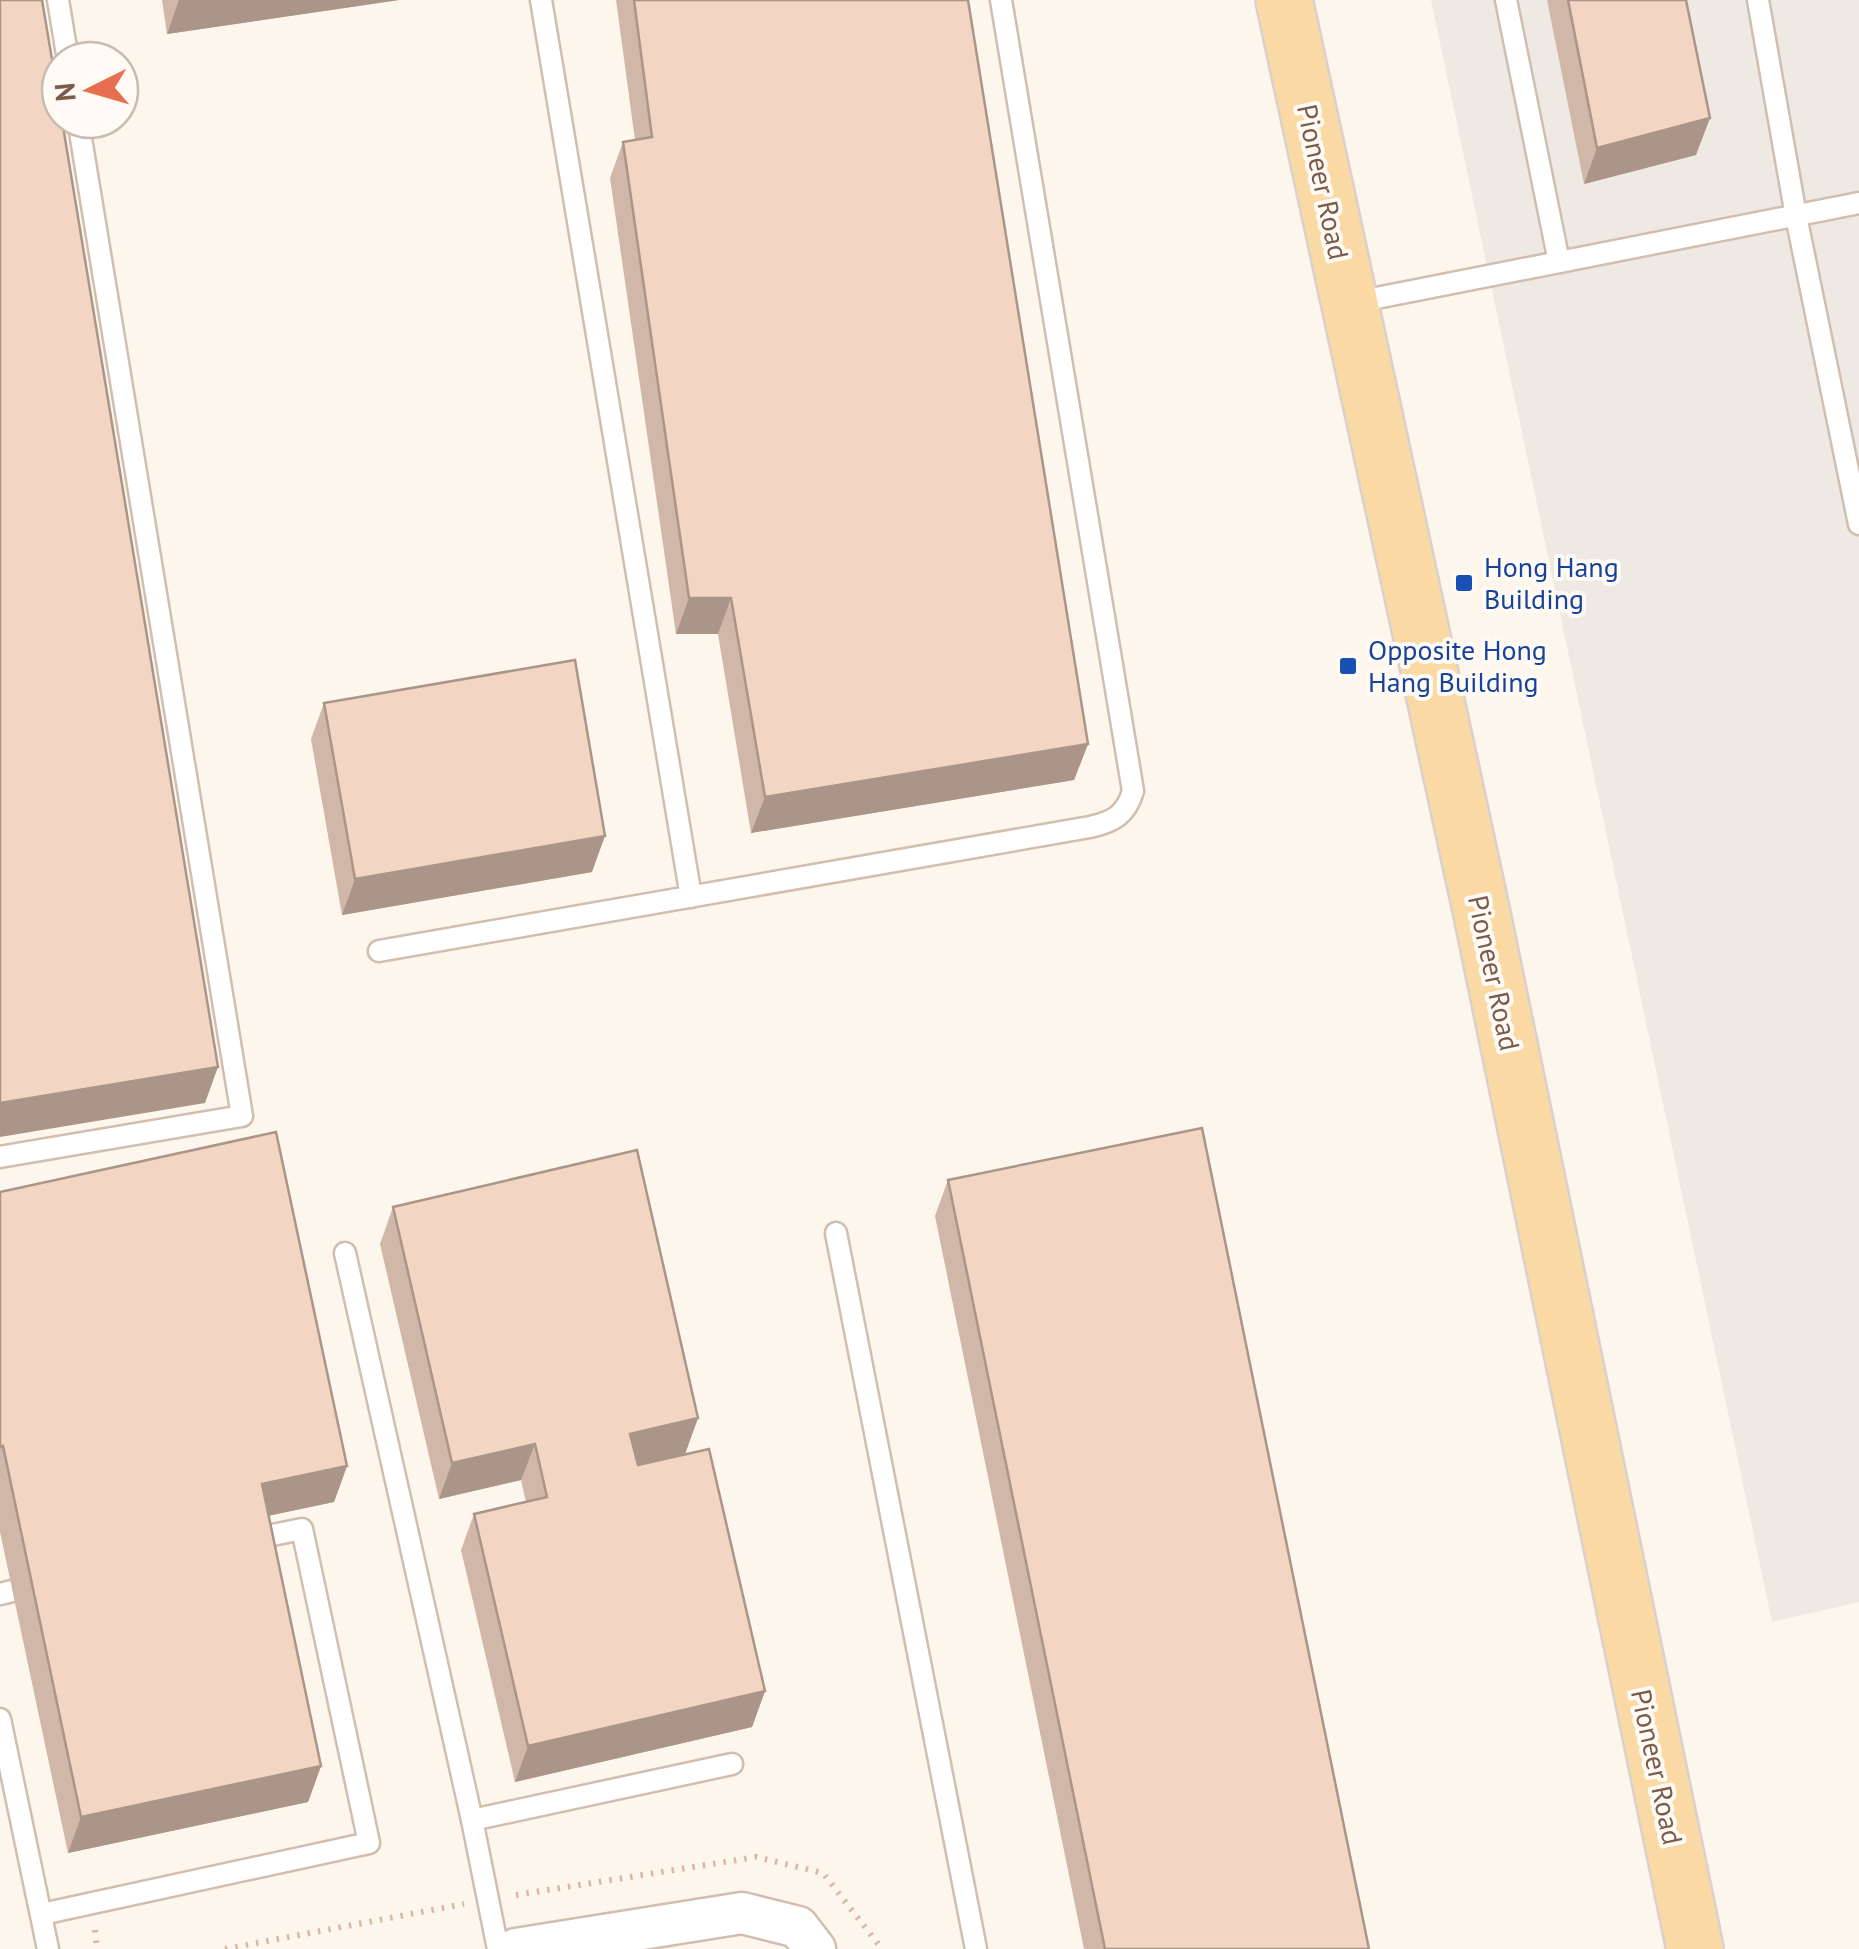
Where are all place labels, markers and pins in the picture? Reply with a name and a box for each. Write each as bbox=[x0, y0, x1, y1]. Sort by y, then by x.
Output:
place label: Hong Hang Building bbox=[1484, 548, 1619, 617]
marker: Hong Hang Building bbox=[1453, 572, 1475, 594]
place label: Opposite Hong Hang Building bbox=[1368, 631, 1547, 700]
marker: Opposite Hong Hang Building bbox=[1337, 655, 1359, 677]

